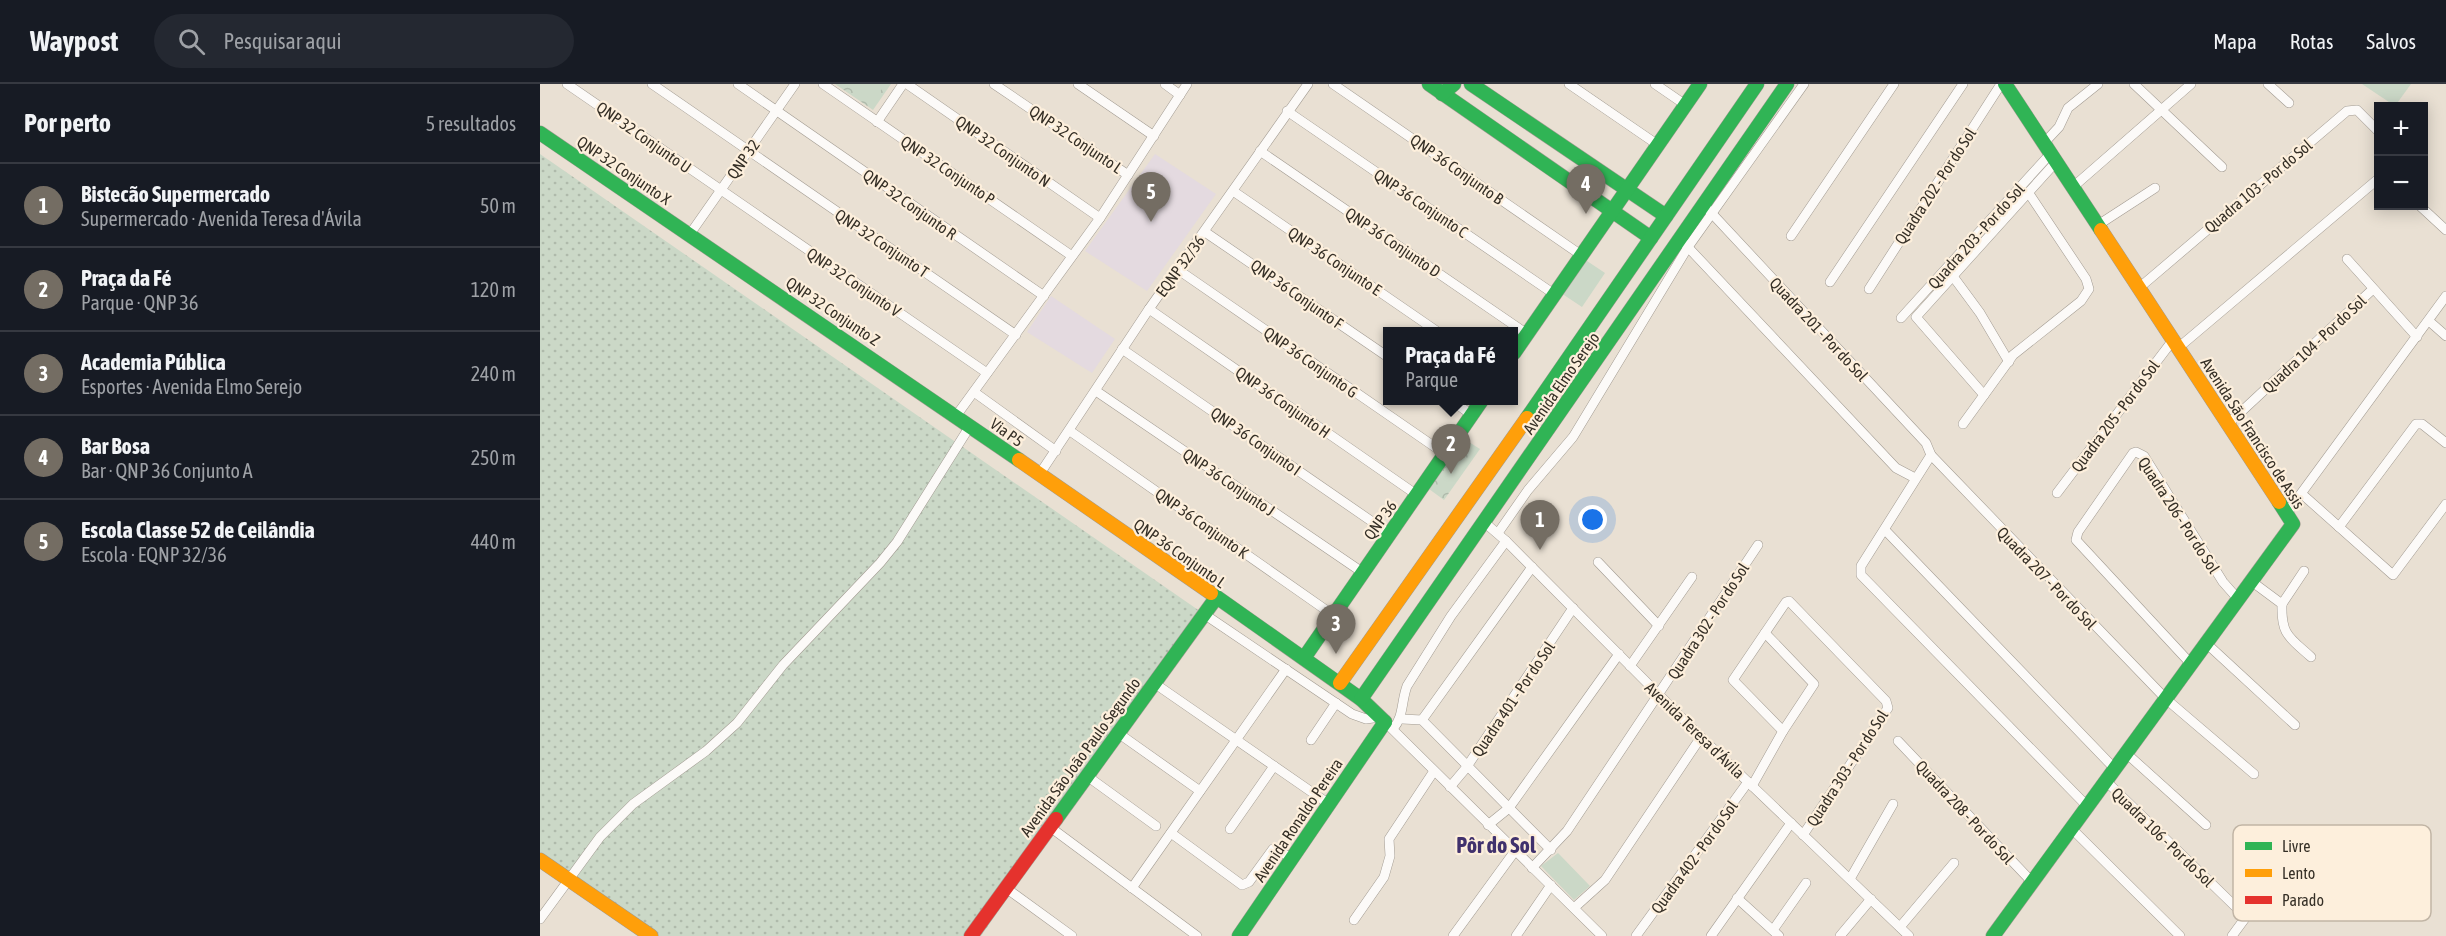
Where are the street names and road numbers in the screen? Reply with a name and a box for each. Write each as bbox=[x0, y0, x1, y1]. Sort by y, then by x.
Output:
street label: QNP 32 Conjunto U bbox=[593, 98, 695, 177]
street label: QNP 32 Conjunto L bbox=[1026, 101, 1126, 178]
street label: QNP 32 Conjunto N bbox=[952, 112, 1054, 191]
street label: Quadra 202 - Por do Sol bbox=[1891, 124, 1980, 247]
street label: QNP 36 Conjunto B bbox=[1406, 130, 1507, 209]
street label: QNP 32 Conjunto X bbox=[573, 132, 675, 209]
street label: QNP 32 Conjunto P bbox=[897, 132, 999, 209]
street label: Quadra 103 - Por do Sol bbox=[2201, 135, 2316, 236]
street label: QNP 32 bbox=[723, 136, 763, 182]
street label: QNP 32 Conjunto R bbox=[859, 165, 960, 244]
street label: QNP 36 Conjunto C bbox=[1370, 165, 1471, 242]
street label: Quadra 203 - Por do Sol bbox=[1924, 179, 2028, 292]
street label: QNP 36 Conjunto D bbox=[1341, 204, 1444, 281]
street label: QNP 32 Conjunto T bbox=[831, 205, 932, 282]
street label: QNP 36 Conjunto E bbox=[1284, 223, 1385, 300]
street label: EQNP 32/36 bbox=[1152, 232, 1208, 300]
street label: QNP 32 Conjunto V bbox=[803, 244, 905, 321]
street label: QNP 36 Conjunto F bbox=[1247, 256, 1347, 334]
street label: QNP 32 Conjunto Z bbox=[782, 273, 883, 350]
street label: Quadra 201 - Por do Sol bbox=[1766, 274, 1872, 385]
street label: Quadra 104 - Por do Sol bbox=[2259, 291, 2370, 397]
street label: QNP 36 Conjunto G bbox=[1260, 323, 1361, 402]
street label: Avenida Elmo Serejo bbox=[1519, 329, 1604, 438]
street label: Avenida São Francisco de Assis bbox=[2197, 354, 2309, 512]
street label: Quadra 205 - Por do Sol bbox=[2067, 356, 2163, 475]
street label: QNP 36 Conjunto H bbox=[1232, 363, 1334, 442]
street label: QNP 36 Conjunto I bbox=[1207, 403, 1305, 480]
street label: Via P5 bbox=[987, 414, 1027, 450]
street label: QNP 36 Conjunto J bbox=[1179, 445, 1278, 520]
street label: Quadra 206 - Por do Sol bbox=[2135, 454, 2224, 577]
street label: QNP 36 Conjunto K bbox=[1151, 484, 1252, 563]
street label: QNP 36 bbox=[1360, 497, 1400, 543]
street label: QNP 36 Conjunto L bbox=[1130, 515, 1230, 593]
street label: Quadra 207 - Por do Sol bbox=[1994, 523, 2101, 633]
street label: Quadra 302 - Por do Sol bbox=[1664, 559, 1753, 682]
street label: Quadra 401 - Por do Sol bbox=[1468, 637, 1559, 760]
street label: Avenida São João Paulo Segundo bbox=[1016, 674, 1144, 840]
street label: Avenida Teresa d'Ávila bbox=[1642, 678, 1748, 782]
street label: Quadra 303 - Por do Sol bbox=[1803, 706, 1892, 829]
street label: Avenida Ronaldo Pereira bbox=[1250, 755, 1346, 885]
street label: Quadra 208 - Por do Sol bbox=[1912, 757, 2018, 868]
street label: Quadra 106 - Por do Sol bbox=[2108, 784, 2218, 891]
street label: Quadra 402 - Por do Sol bbox=[1647, 797, 1741, 917]

